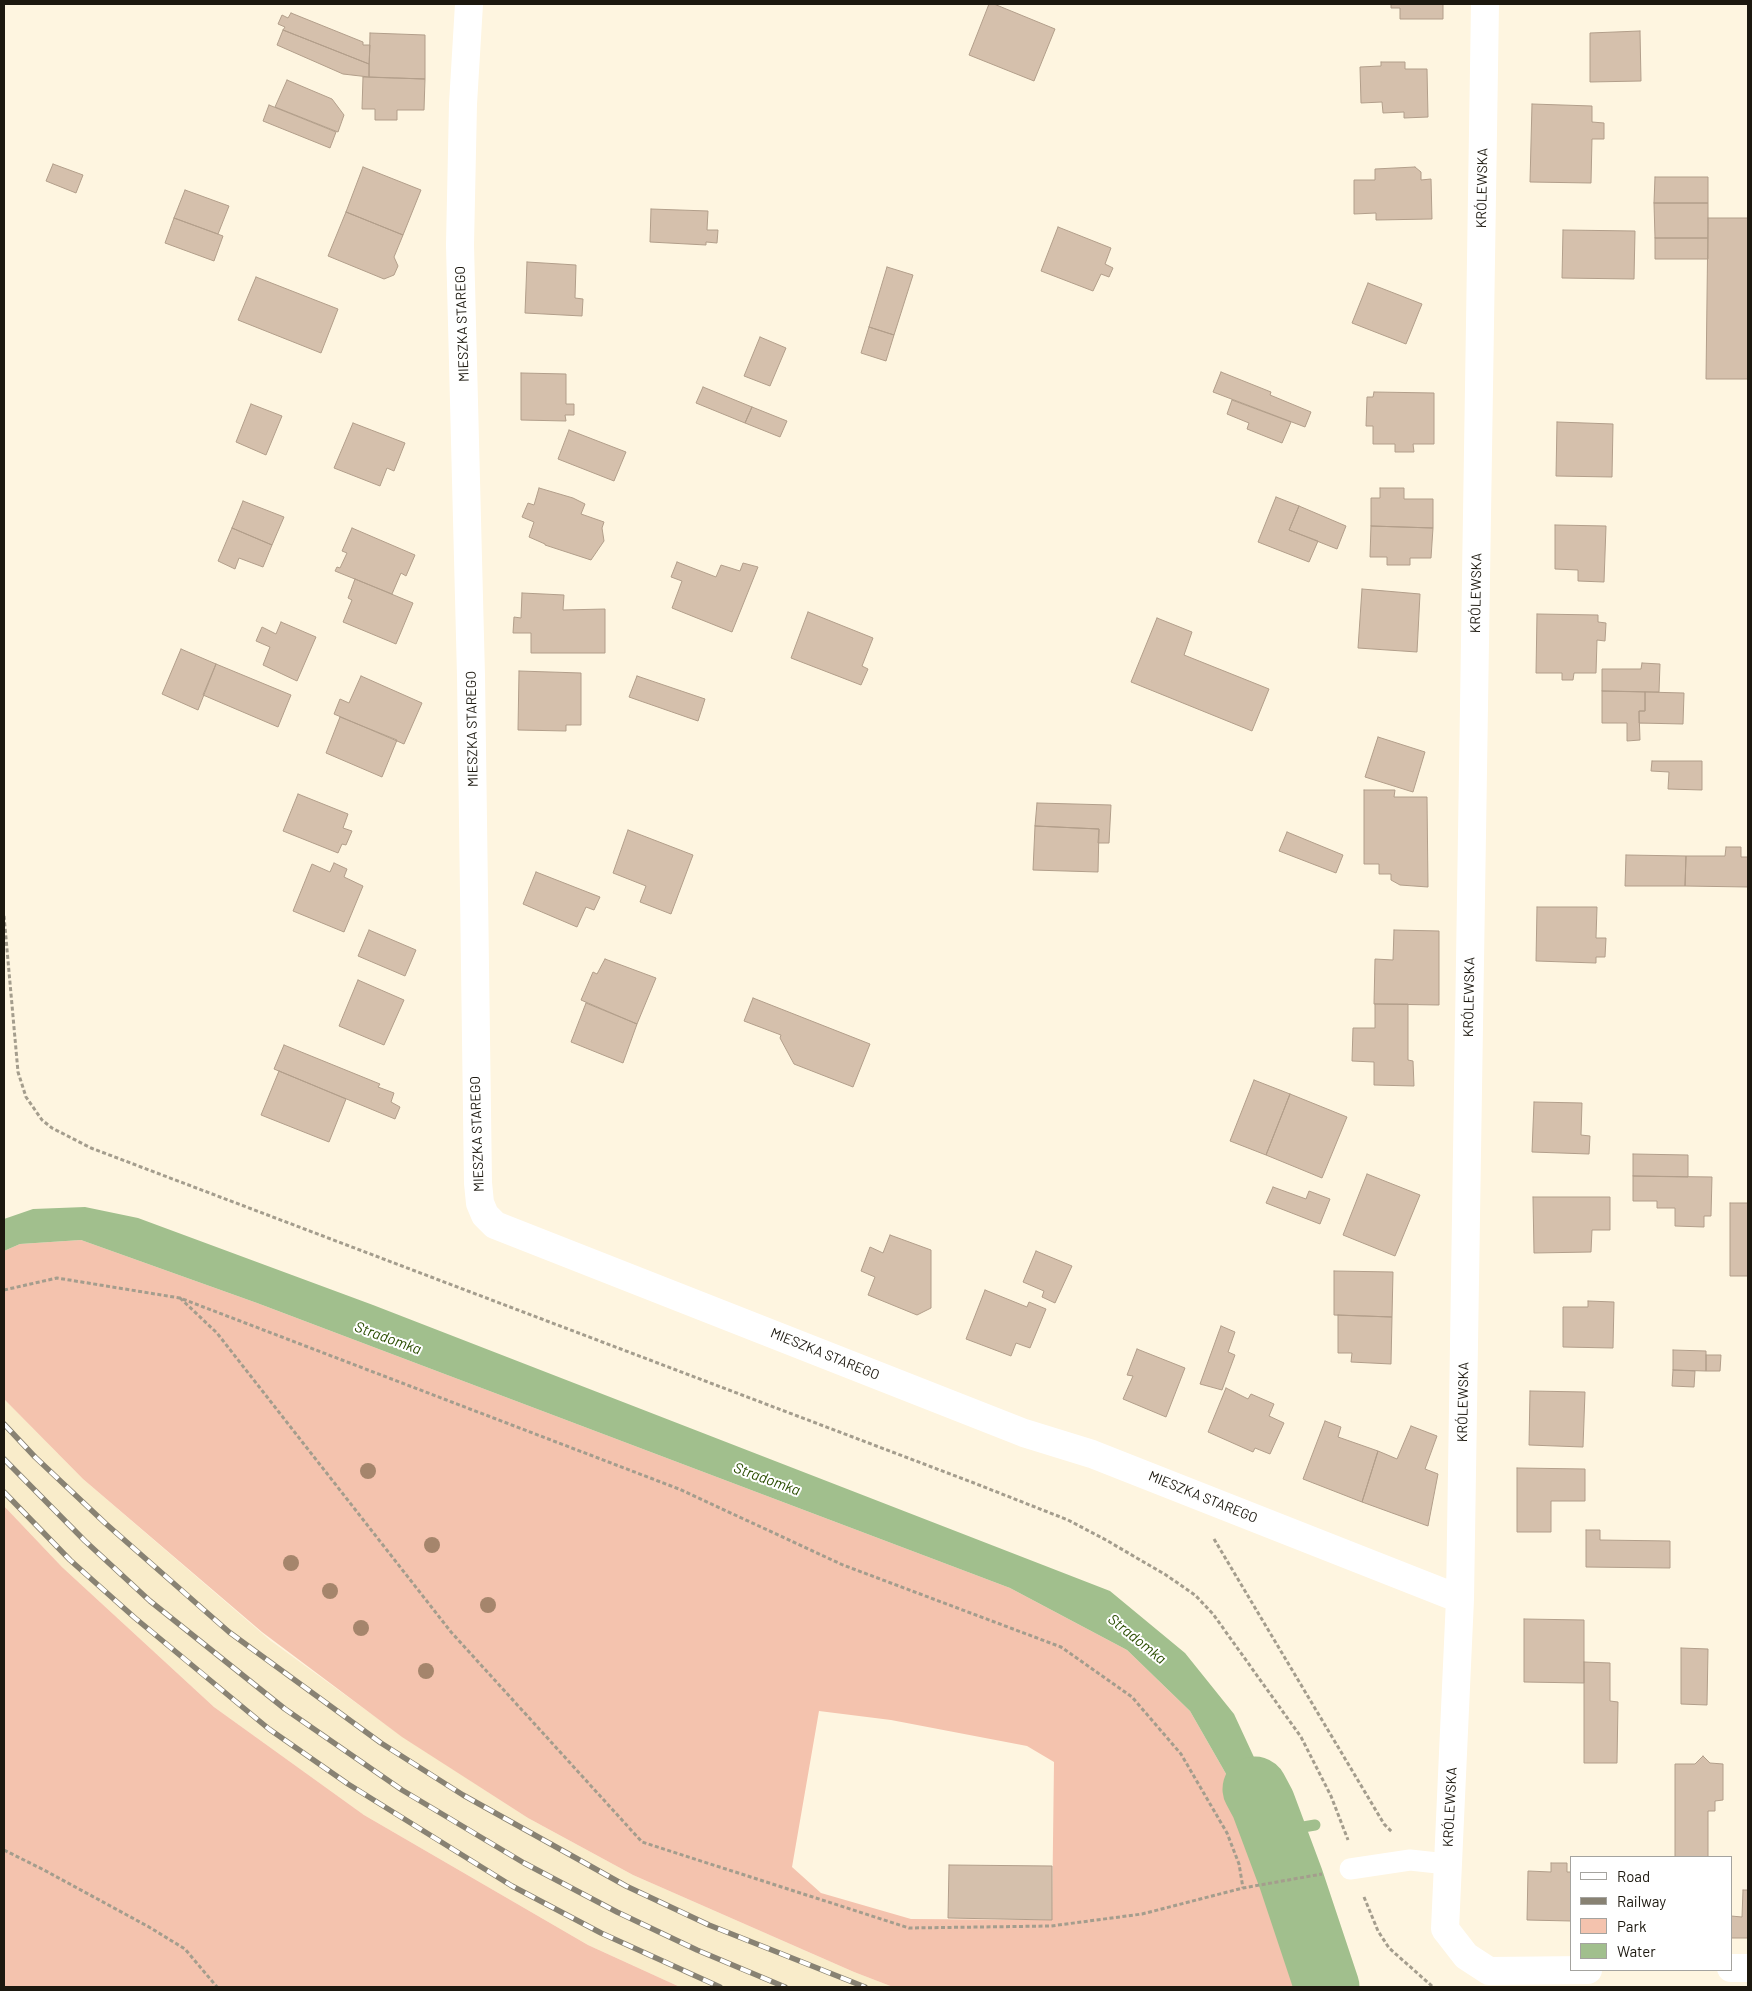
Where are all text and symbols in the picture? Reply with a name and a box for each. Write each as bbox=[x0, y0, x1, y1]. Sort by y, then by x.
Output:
street label: KRÓLEWSKA bbox=[1473, 148, 1491, 228]
street label: MIESZKA STAREGO bbox=[452, 266, 472, 382]
street label: KRÓLEWSKA bbox=[1467, 553, 1485, 633]
street label: MIESZKA STAREGO bbox=[463, 671, 481, 787]
street label: KRÓLEWSKA bbox=[1460, 957, 1478, 1037]
street label: MIESZKA STAREGO bbox=[467, 1076, 487, 1192]
water label: Stradomka bbox=[352, 1318, 424, 1358]
street label: MIESZKA STAREGO bbox=[768, 1324, 882, 1384]
street label: KRÓLEWSKA bbox=[1454, 1362, 1472, 1442]
water label: Stradomka bbox=[731, 1459, 803, 1499]
street label: MIESZKA STAREGO bbox=[1146, 1467, 1260, 1527]
water label: Stradomka bbox=[1104, 1610, 1170, 1668]
street label: KRÓLEWSKA bbox=[1440, 1767, 1460, 1847]
legend bbox=[1570, 1856, 1732, 1971]
text: Road bbox=[1617, 1867, 1650, 1885]
text: Railway bbox=[1617, 1892, 1666, 1910]
text: Park bbox=[1617, 1917, 1646, 1935]
text: Water bbox=[1617, 1942, 1656, 1960]

